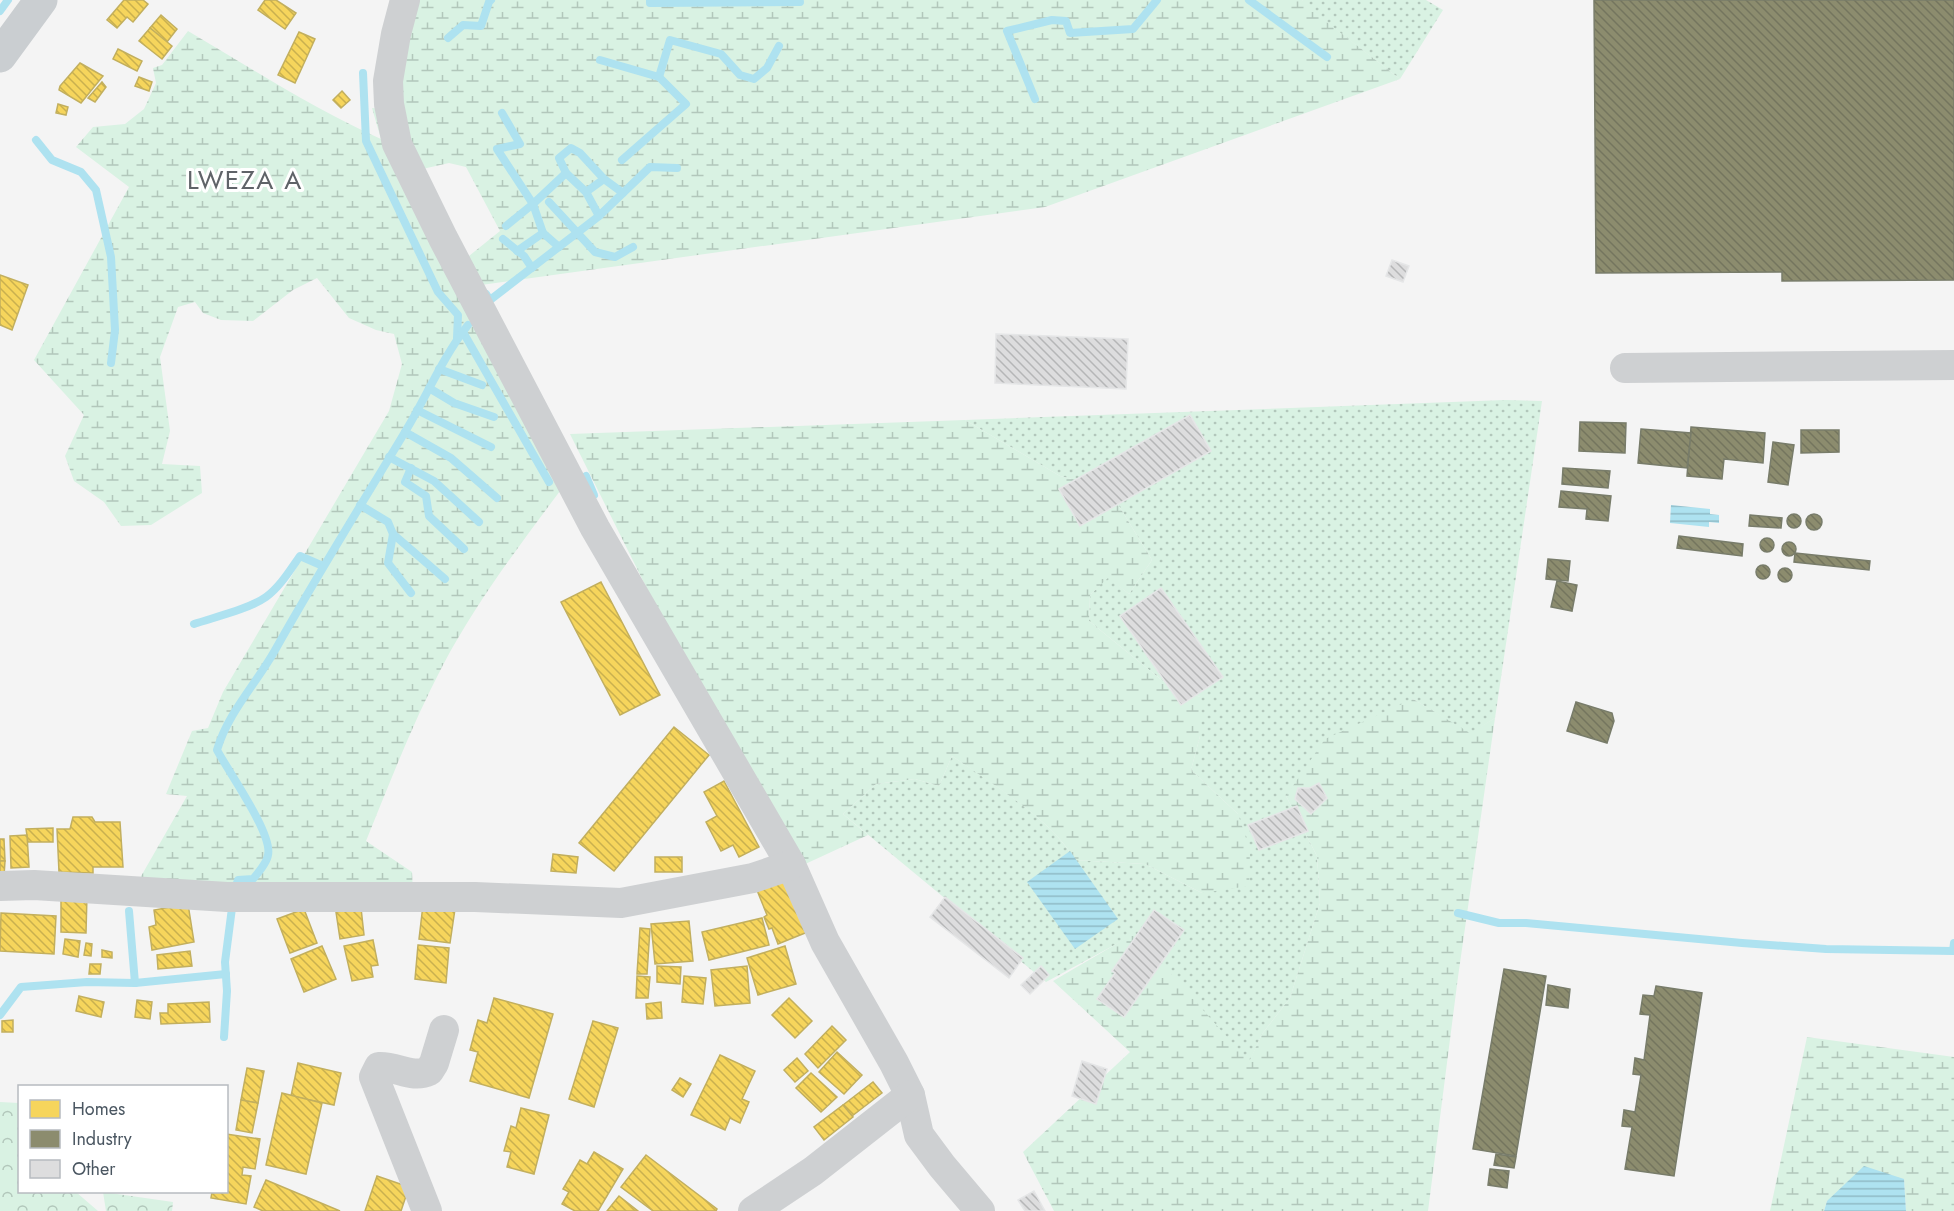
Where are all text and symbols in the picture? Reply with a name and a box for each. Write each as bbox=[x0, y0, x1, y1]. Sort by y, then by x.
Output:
district label: LWEZA A bbox=[187, 161, 303, 199]
legend bbox=[18, 1085, 228, 1193]
text: Homes bbox=[72, 1096, 125, 1122]
text: Industry bbox=[72, 1126, 132, 1152]
text: Other bbox=[72, 1156, 116, 1182]

